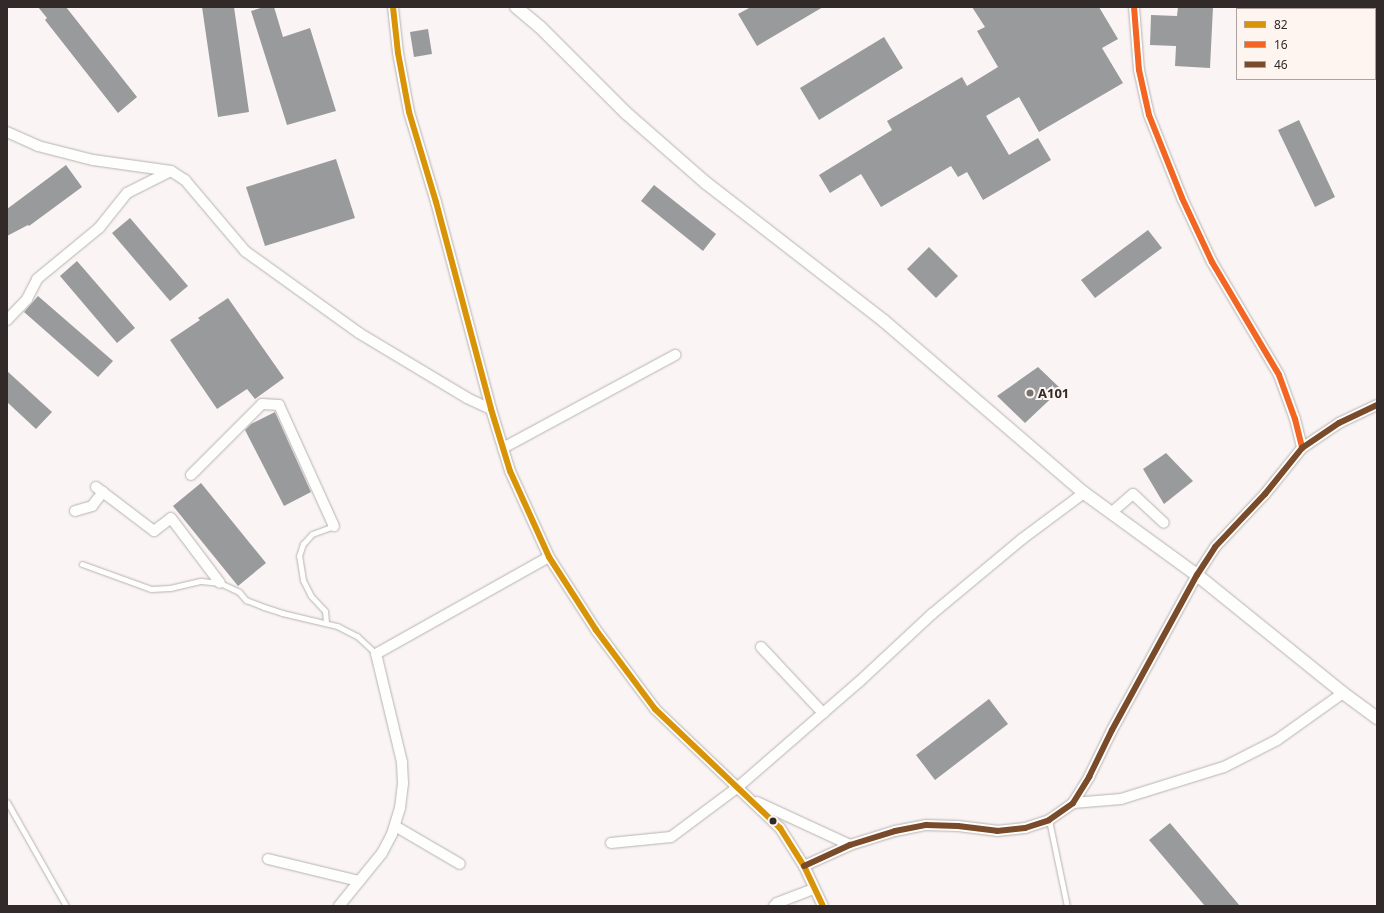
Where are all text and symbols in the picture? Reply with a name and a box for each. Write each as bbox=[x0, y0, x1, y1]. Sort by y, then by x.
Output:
legend bbox=[1236, 8, 1376, 80]
text: 82 bbox=[1274, 16, 1288, 33]
text: 16 bbox=[1274, 36, 1288, 53]
text: 46 bbox=[1274, 56, 1288, 73]
place label: A101 bbox=[1038, 385, 1069, 401]
marker: A101 bbox=[1025, 388, 1035, 398]
unlabelled marker bbox=[768, 816, 778, 826]

